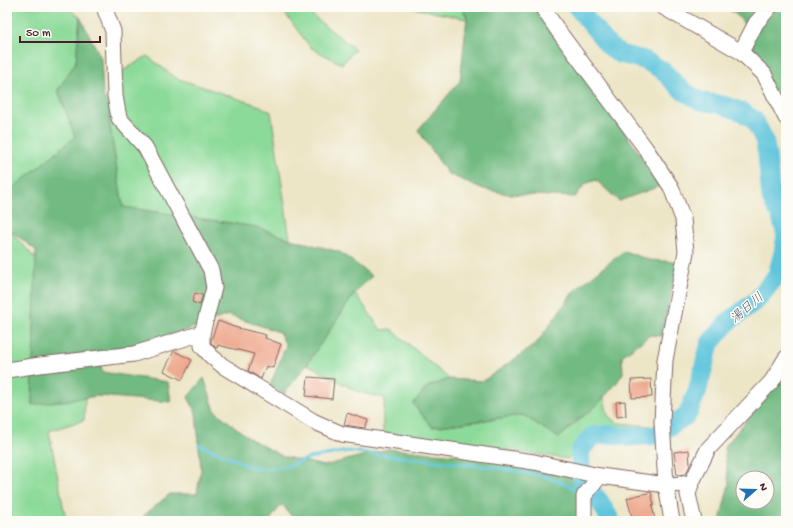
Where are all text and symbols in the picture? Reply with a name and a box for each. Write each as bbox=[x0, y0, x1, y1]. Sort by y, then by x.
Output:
scale bar bbox=[20, 18, 100, 44]
text: 50 m bbox=[26, 27, 51, 41]
water label: 湯日川 bbox=[728, 290, 767, 327]
north arrow bbox=[735, 470, 775, 510]
text: N bbox=[756, 482, 769, 493]

